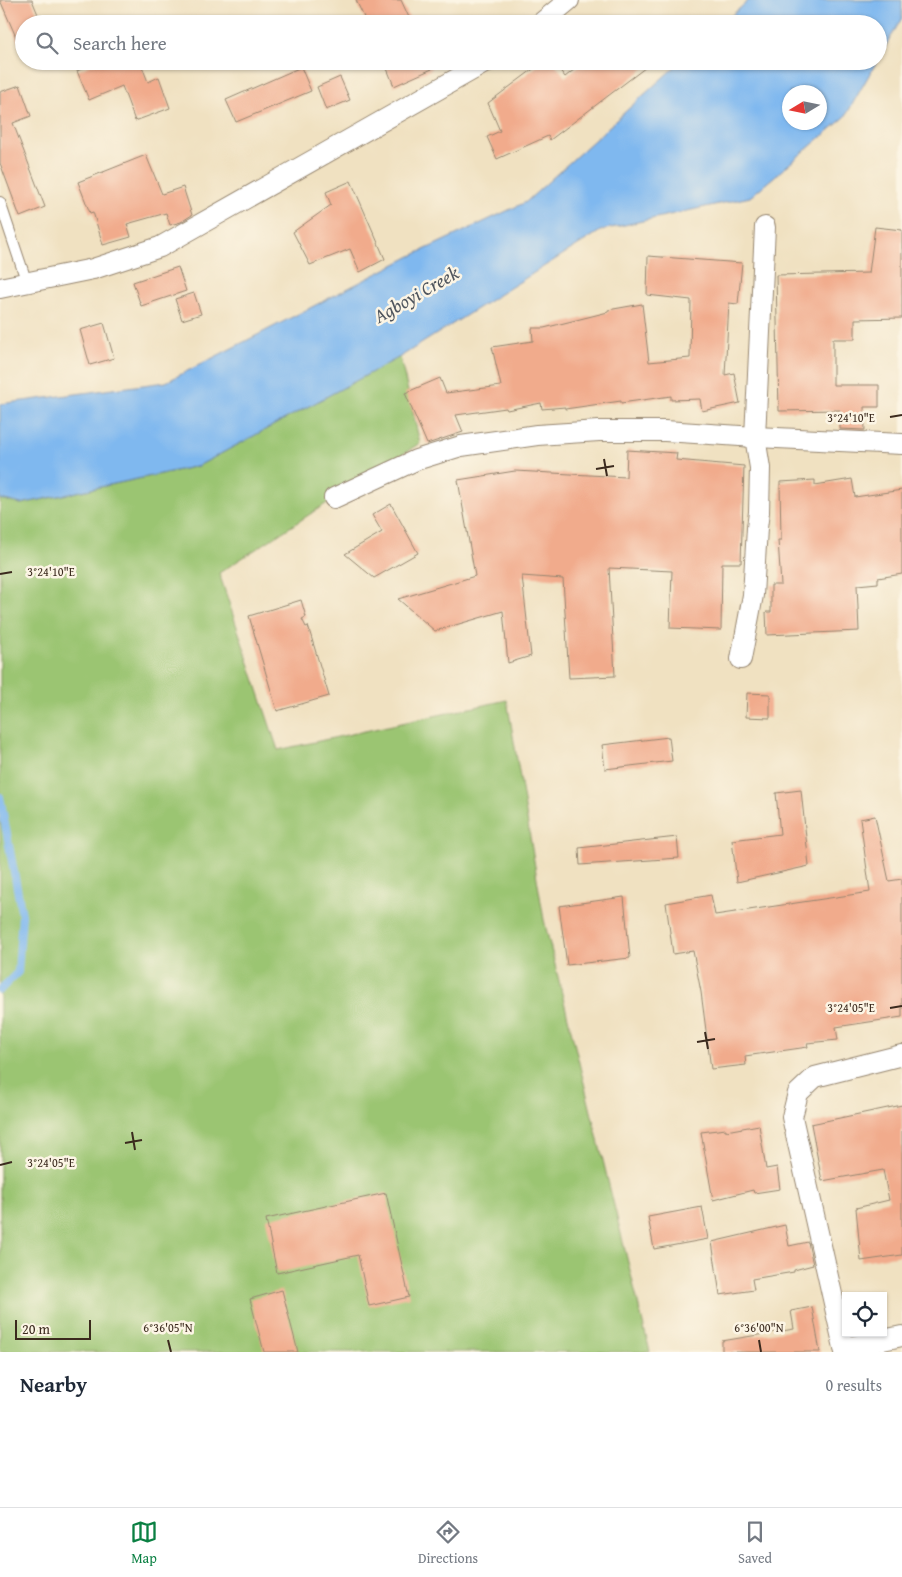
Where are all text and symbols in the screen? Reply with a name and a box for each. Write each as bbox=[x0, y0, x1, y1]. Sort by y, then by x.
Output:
search box bbox=[15, 15, 887, 70]
icon: search bbox=[33, 29, 61, 57]
text: Search here bbox=[73, 29, 167, 57]
north arrow bbox=[782, 85, 827, 130]
water label: Agboyi Creek bbox=[367, 258, 464, 330]
text: 3°24'10"E bbox=[827, 409, 875, 426]
text: 3°24'10"E bbox=[27, 563, 75, 580]
text: 3°24'05"E bbox=[827, 999, 875, 1016]
text: 3°24'05"E bbox=[27, 1154, 75, 1171]
map controls bbox=[842, 1292, 887, 1337]
button: locate bbox=[842, 1292, 887, 1337]
scale bar bbox=[15, 1317, 91, 1340]
text: 20 m bbox=[22, 1319, 50, 1339]
text: 6°36'05"N bbox=[143, 1319, 193, 1336]
text: 6°36'00"N bbox=[734, 1319, 784, 1336]
text: Nearby bbox=[20, 1369, 87, 1400]
text: 0 results bbox=[825, 1373, 882, 1397]
tab: Map bbox=[130, 1518, 158, 1568]
tab: Directions bbox=[418, 1518, 478, 1568]
tab: Saved bbox=[738, 1518, 772, 1568]

